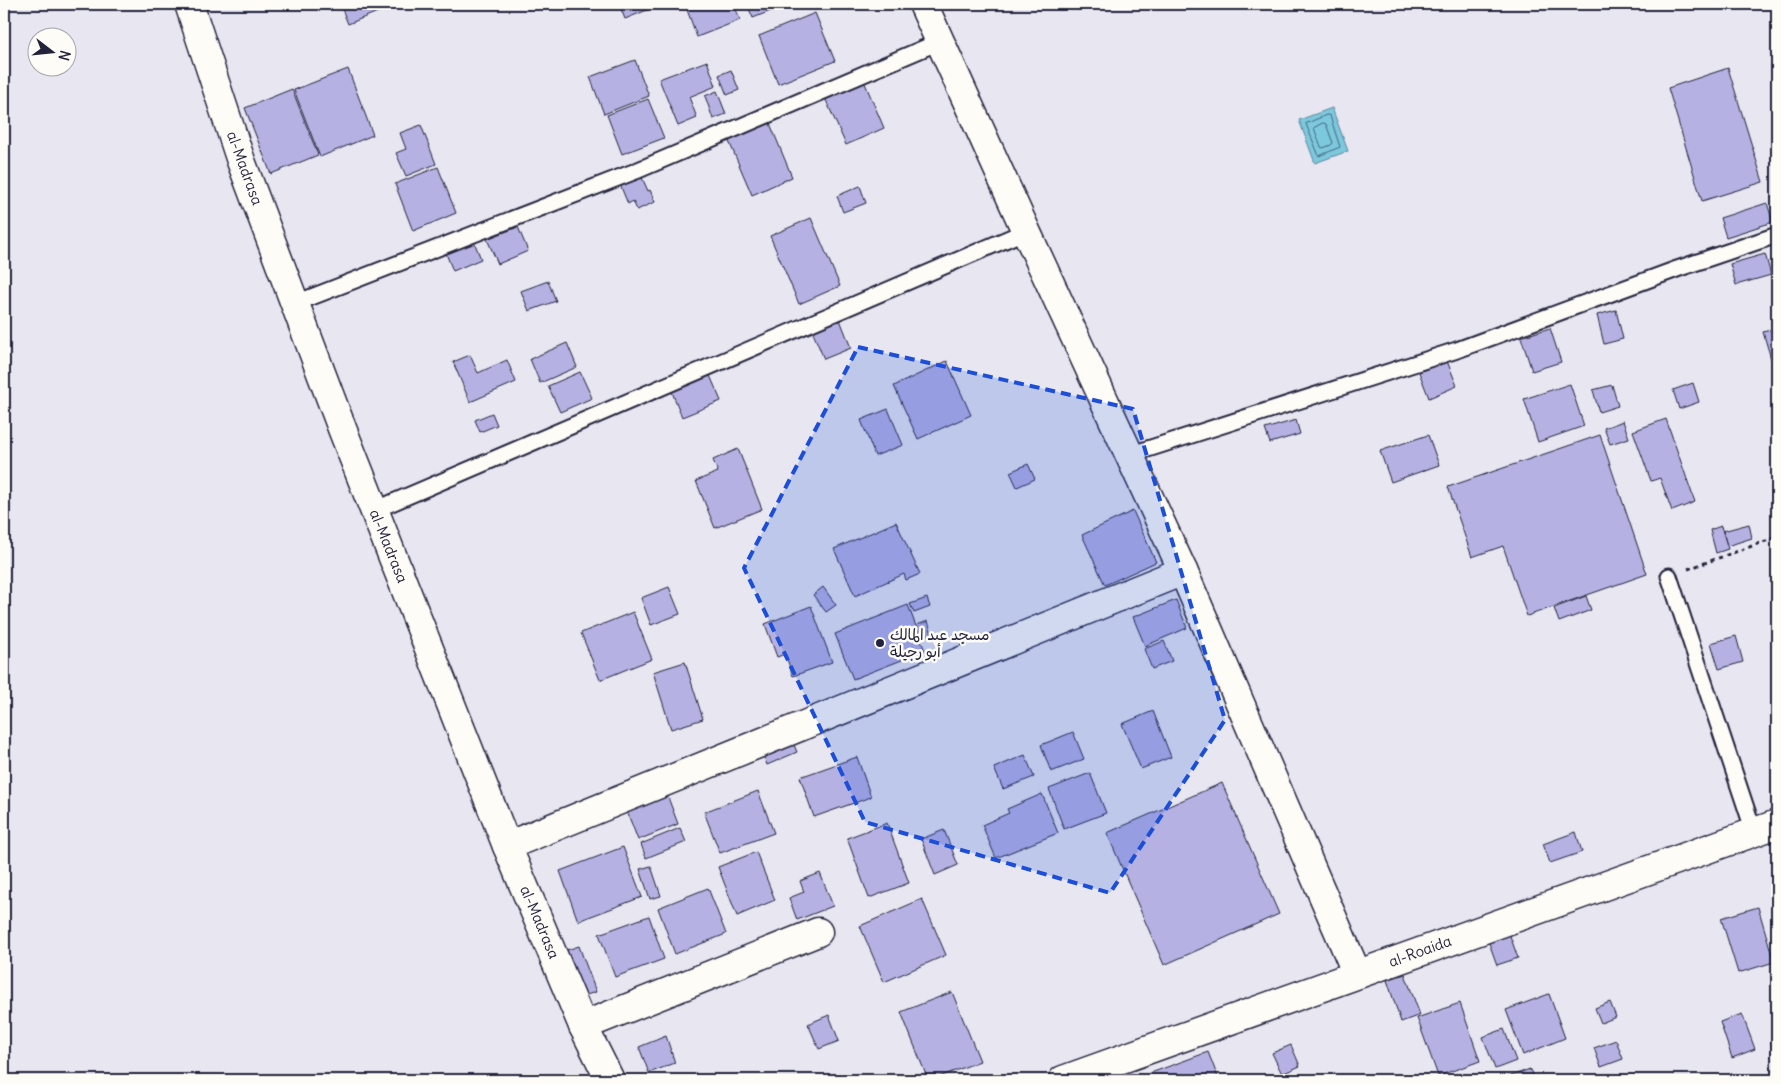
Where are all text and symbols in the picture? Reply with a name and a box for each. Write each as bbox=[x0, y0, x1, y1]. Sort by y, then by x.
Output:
north arrow bbox=[28, 28, 78, 78]
text: N bbox=[55, 48, 74, 63]
street label: al-Madrasa bbox=[223, 128, 267, 208]
street label: al-Madrasa bbox=[366, 506, 413, 586]
place label: مسجد عبد المالك أبو رجيلة bbox=[890, 625, 989, 661]
marker: مسجد عبد المالك أبو رجيلة bbox=[874, 637, 886, 649]
street label: al-Madrasa bbox=[516, 883, 564, 962]
street label: al-Roaida bbox=[1386, 931, 1454, 971]

